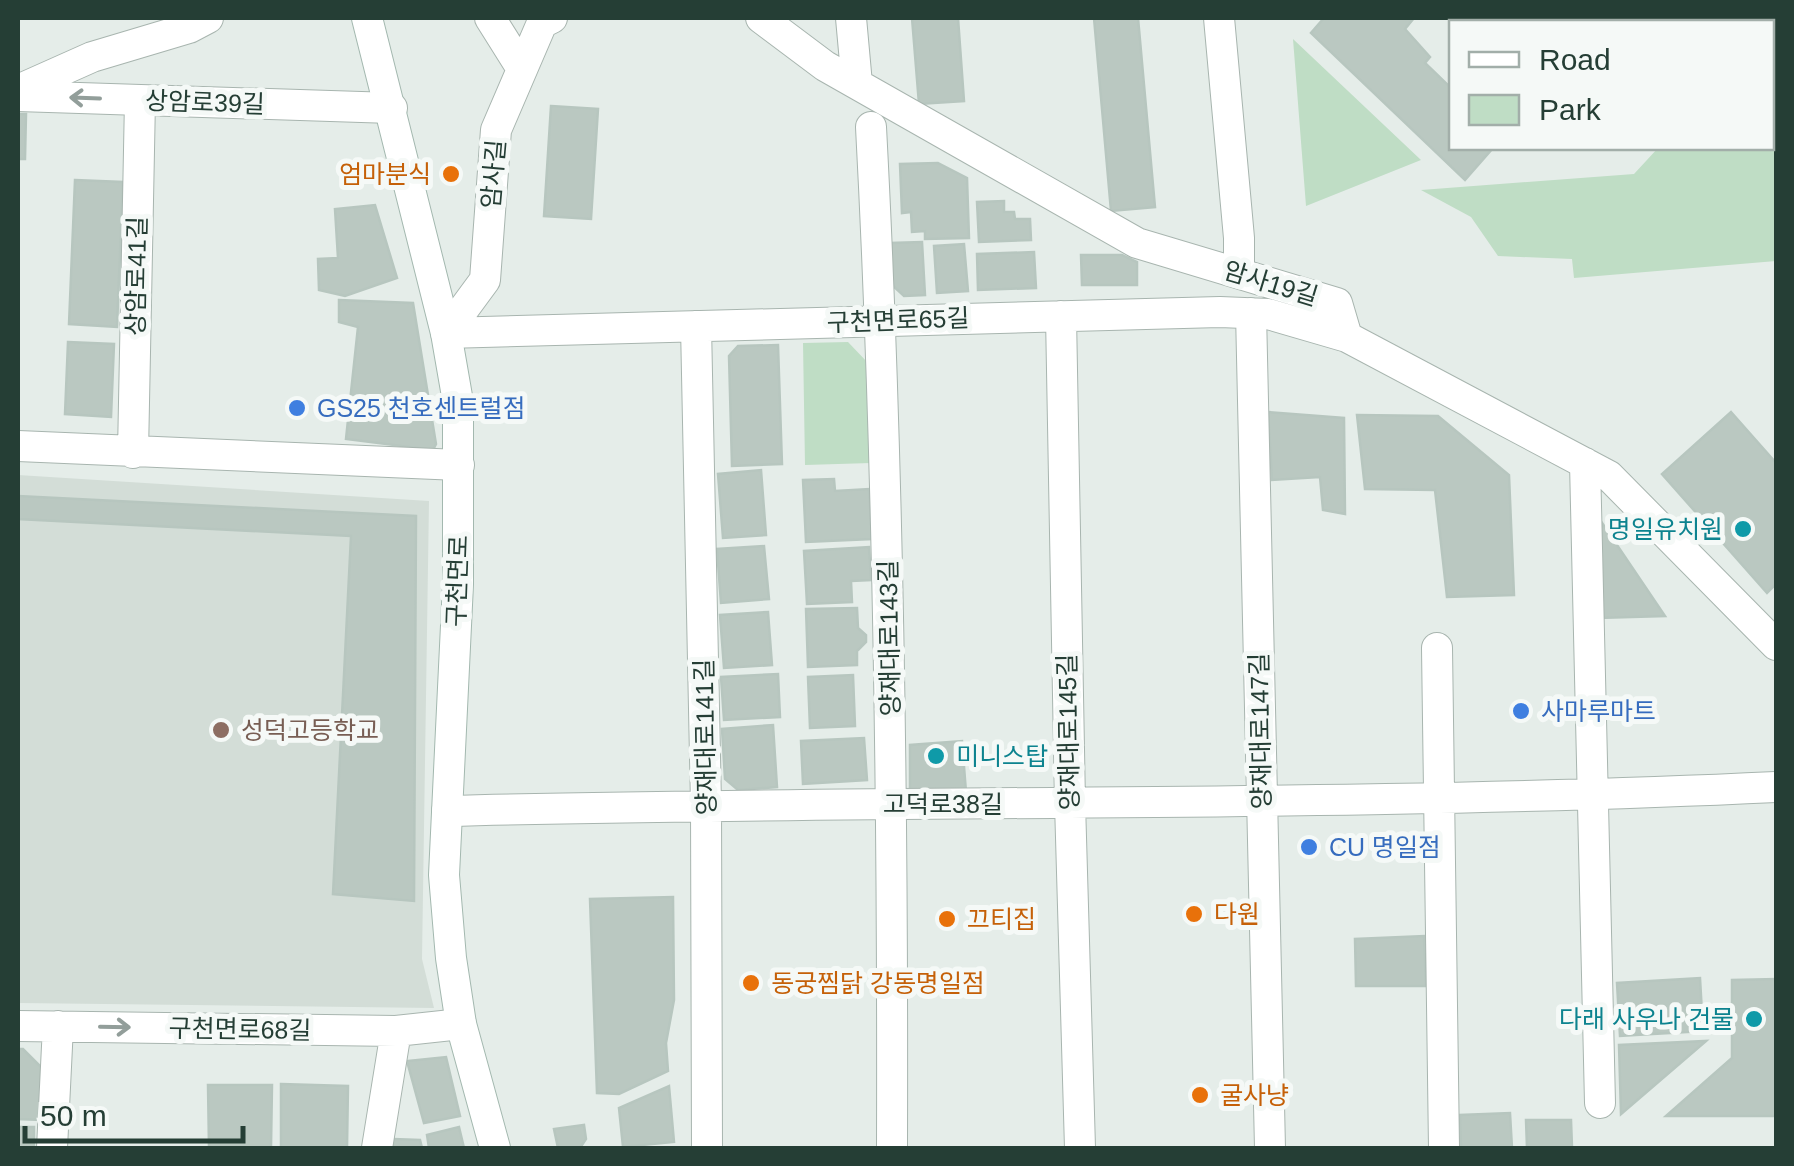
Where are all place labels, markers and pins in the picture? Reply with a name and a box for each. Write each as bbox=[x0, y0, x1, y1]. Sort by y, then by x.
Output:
place label: 엄마분식 bbox=[339, 160, 431, 188]
marker: 엄마분식 bbox=[440, 163, 462, 185]
place label: GS25 천호센트럴점 bbox=[317, 394, 526, 422]
marker: GS25 천호센트럴점 bbox=[286, 397, 308, 419]
place label: 명일유치원 bbox=[1608, 515, 1723, 543]
marker: 명일유치원 bbox=[1732, 518, 1754, 540]
place label: 사마루마트 bbox=[1541, 697, 1656, 725]
marker: 사마루마트 bbox=[1510, 700, 1532, 722]
place label: 성덕고등학교 bbox=[241, 716, 379, 744]
marker: 성덕고등학교 bbox=[210, 719, 232, 741]
place label: 미니스탑 bbox=[956, 742, 1048, 770]
marker: 미니스탑 bbox=[925, 745, 947, 767]
place label: CU 명일점 bbox=[1329, 833, 1441, 861]
marker: CU 명일점 bbox=[1298, 836, 1320, 858]
place label: 다원 bbox=[1214, 900, 1260, 928]
marker: 다원 bbox=[1183, 903, 1205, 925]
place label: 끄티집 bbox=[967, 905, 1036, 933]
marker: 끄티집 bbox=[936, 908, 958, 930]
place label: 동궁찜닭 강동명일점 bbox=[771, 969, 985, 997]
marker: 동궁찜닭 강동명일점 bbox=[740, 972, 762, 994]
place label: 다래 사우나 건물 bbox=[1559, 1005, 1734, 1033]
marker: 다래 사우나 건물 bbox=[1743, 1008, 1765, 1030]
place label: 굴사냥 bbox=[1220, 1081, 1289, 1109]
marker: 굴사냥 bbox=[1189, 1084, 1211, 1106]

